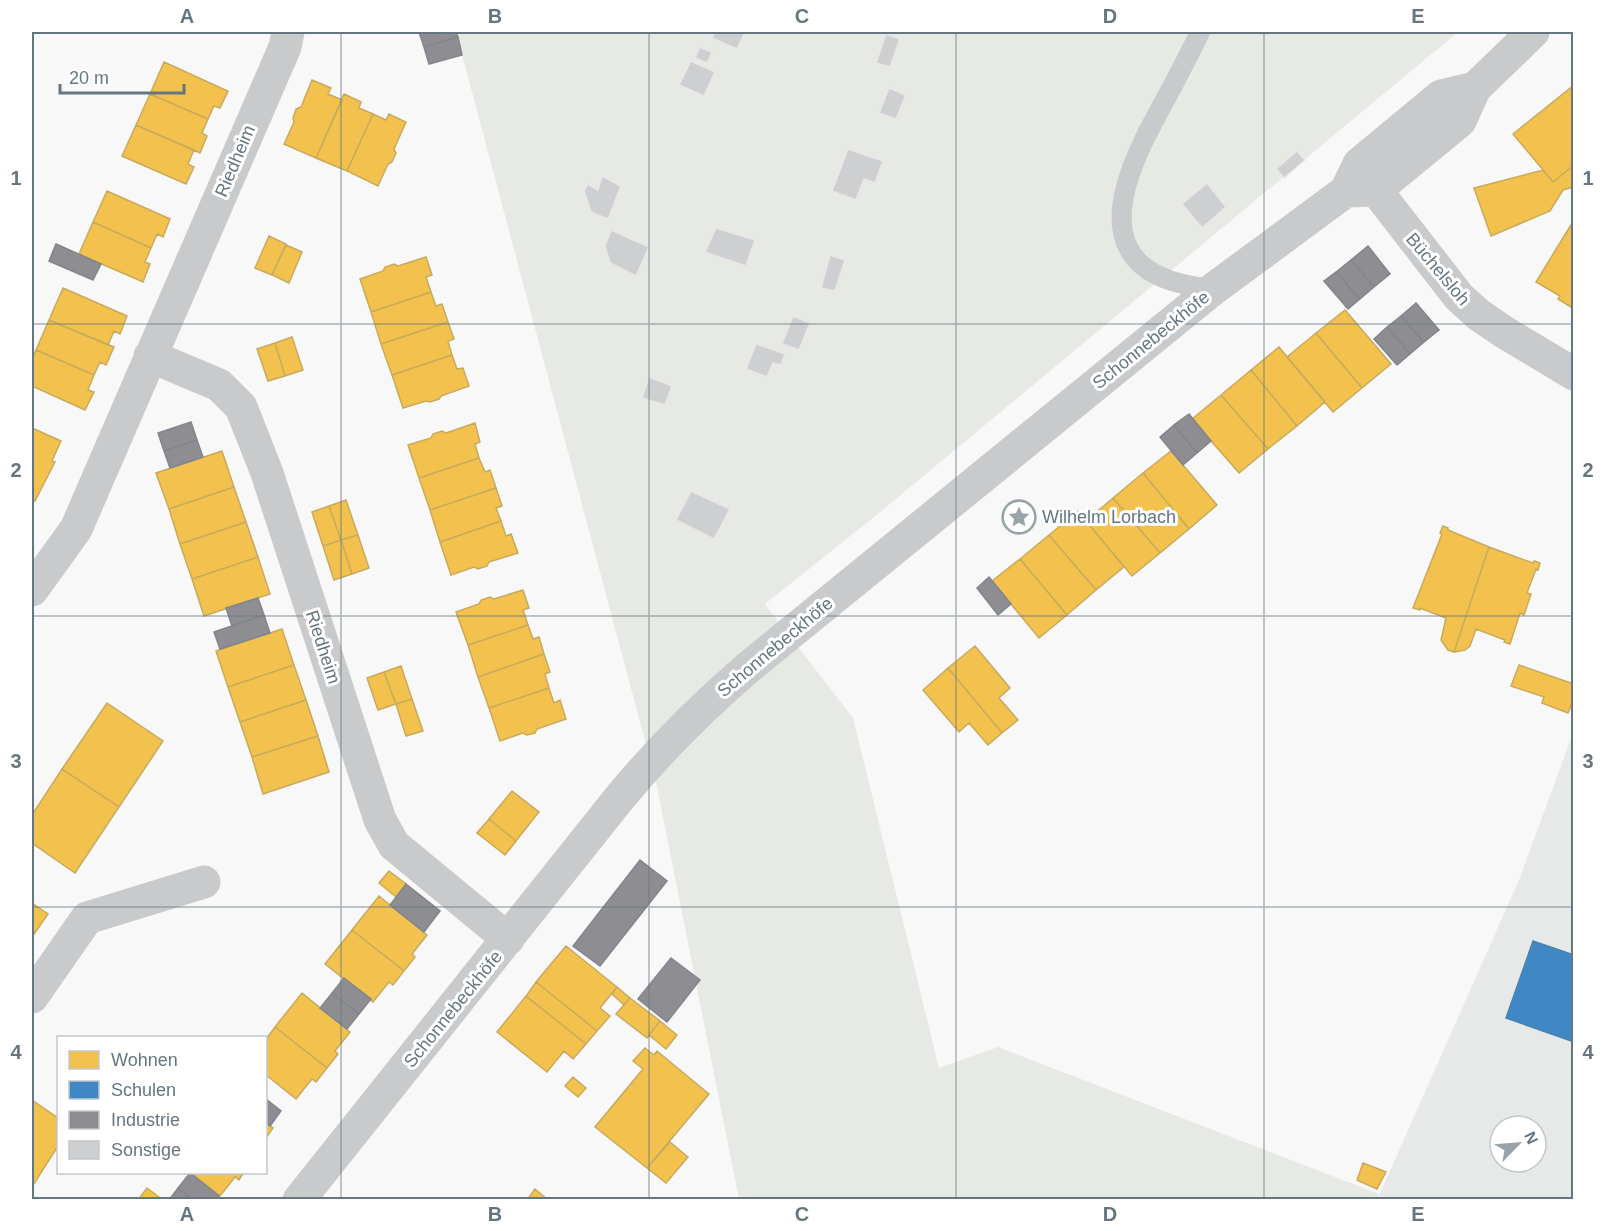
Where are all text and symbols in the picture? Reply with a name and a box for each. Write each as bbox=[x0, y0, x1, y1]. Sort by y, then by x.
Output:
text: A bbox=[180, 5, 194, 27]
text: B bbox=[488, 5, 502, 27]
text: C bbox=[795, 5, 809, 27]
text: D bbox=[1103, 5, 1117, 27]
text: E bbox=[1411, 5, 1425, 27]
scale bar bbox=[60, 57, 184, 95]
text: 20 m bbox=[69, 68, 109, 88]
street label: Riedheim bbox=[211, 122, 259, 200]
text: 1 bbox=[10, 167, 22, 189]
text: 1 bbox=[1582, 167, 1594, 189]
street label: Büchelsloh bbox=[1402, 229, 1474, 309]
street label: Schonnebeckhöfe bbox=[1089, 287, 1213, 393]
text: 2 bbox=[10, 459, 22, 481]
text: 2 bbox=[1582, 459, 1594, 481]
place icon: Wilhelm Lorbach bbox=[1001, 499, 1037, 535]
place label: Wilhelm Lorbach bbox=[1042, 507, 1176, 527]
street label: Schonnebeckhöfe bbox=[713, 593, 837, 701]
street label: Riedheim bbox=[302, 608, 344, 686]
text: 3 bbox=[10, 750, 22, 772]
text: 3 bbox=[1582, 750, 1594, 772]
street label: Schonnebeckhöfe bbox=[400, 947, 506, 1071]
legend bbox=[57, 1036, 267, 1174]
text: 4 bbox=[10, 1041, 22, 1063]
text: 4 bbox=[1582, 1041, 1594, 1063]
text: Wohnen bbox=[111, 1050, 178, 1070]
text: Schulen bbox=[111, 1080, 176, 1100]
text: Industrie bbox=[111, 1110, 180, 1130]
north arrow bbox=[1488, 1114, 1548, 1174]
text: N bbox=[1521, 1129, 1541, 1147]
text: Sonstige bbox=[111, 1140, 181, 1160]
text: A bbox=[180, 1203, 194, 1225]
text: B bbox=[488, 1203, 502, 1225]
text: C bbox=[795, 1203, 809, 1225]
text: D bbox=[1103, 1203, 1117, 1225]
text: E bbox=[1411, 1203, 1425, 1225]

